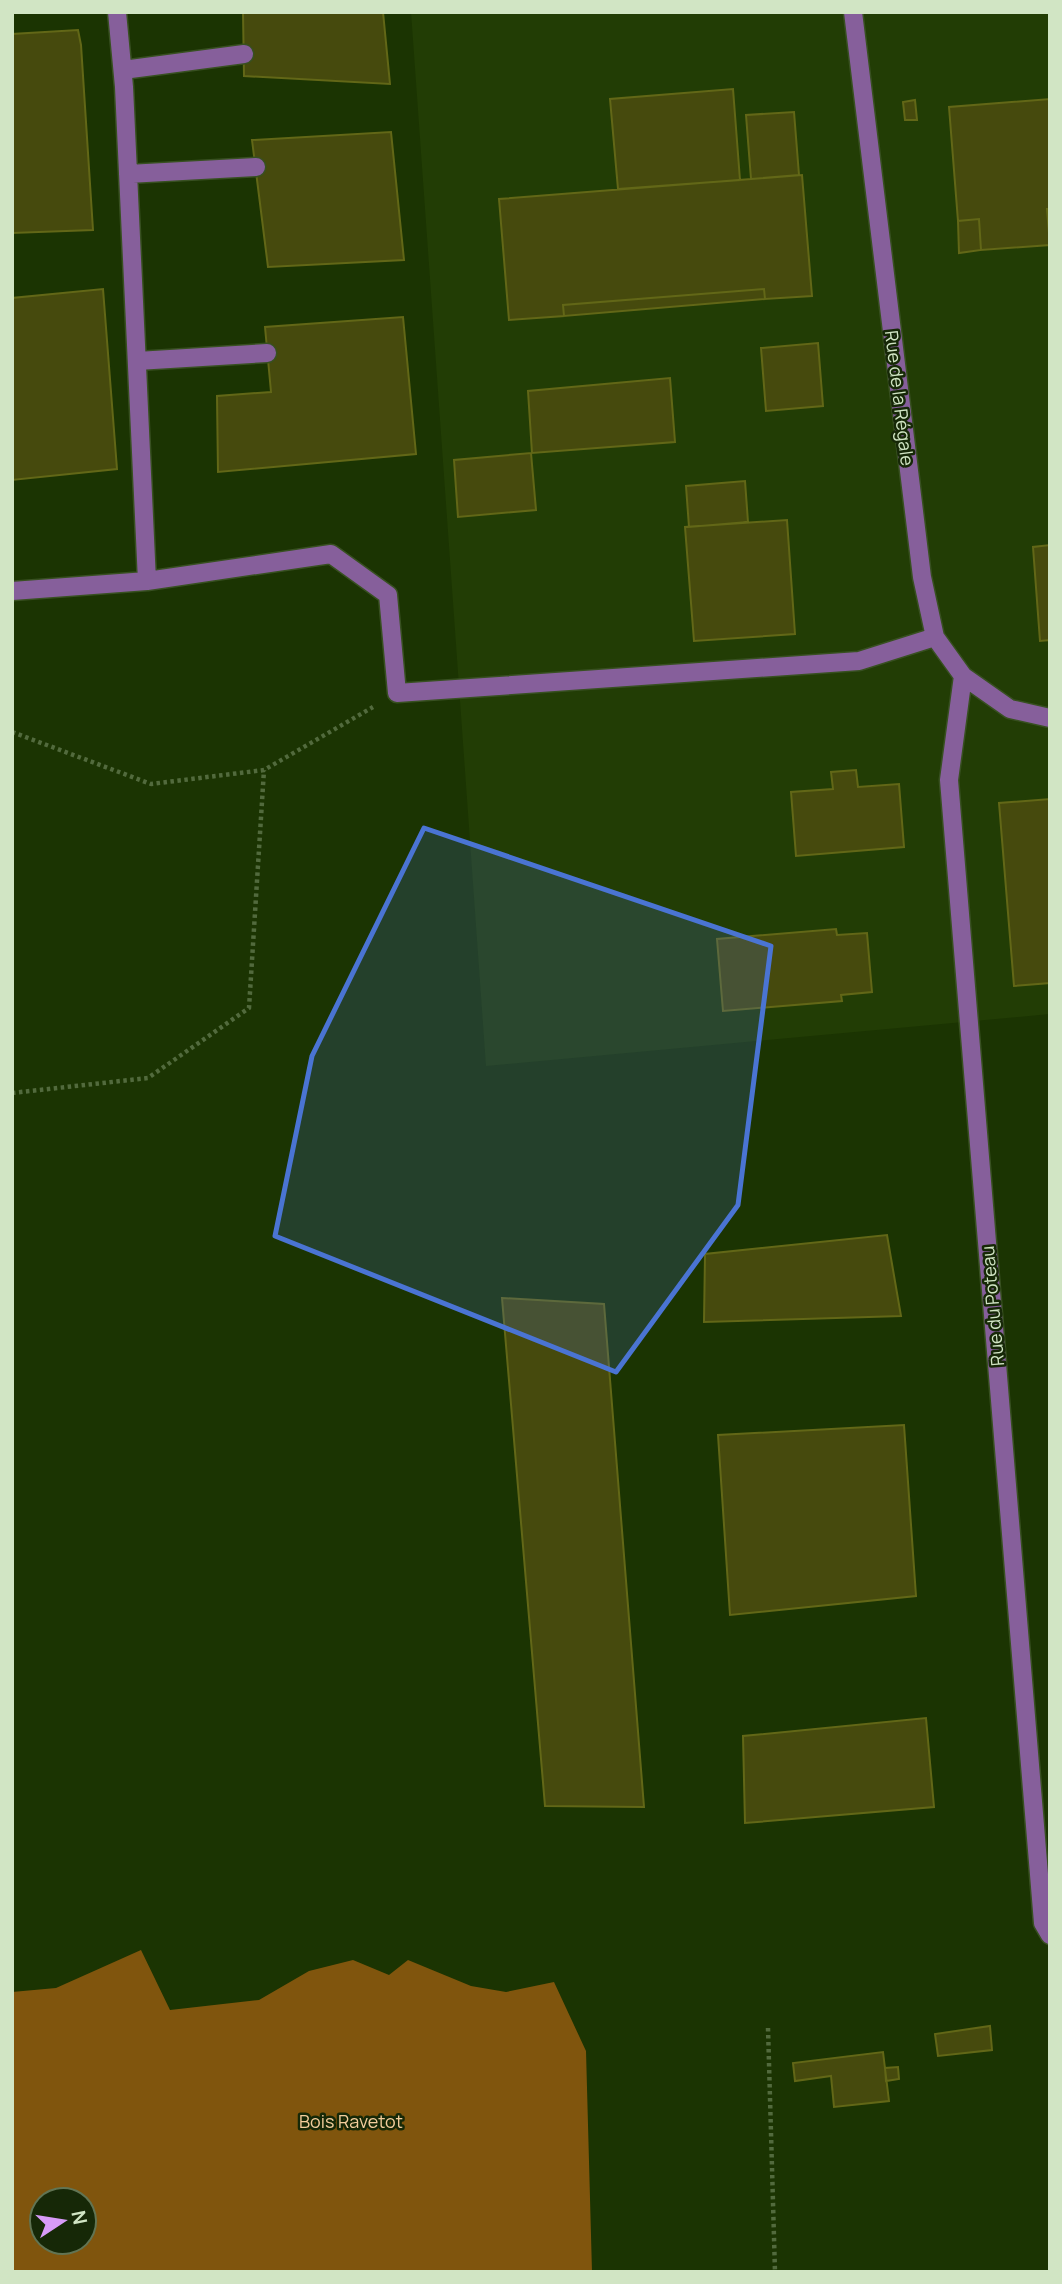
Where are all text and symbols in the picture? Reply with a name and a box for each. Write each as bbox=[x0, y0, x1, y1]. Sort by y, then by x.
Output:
street label: Rue de la Régale bbox=[880, 329, 920, 467]
street label: Rue du Poteau bbox=[975, 1245, 1009, 1367]
park label: Bois Ravetot bbox=[299, 2109, 403, 2133]
north arrow bbox=[28, 2186, 98, 2256]
text: N bbox=[65, 2208, 94, 2227]

